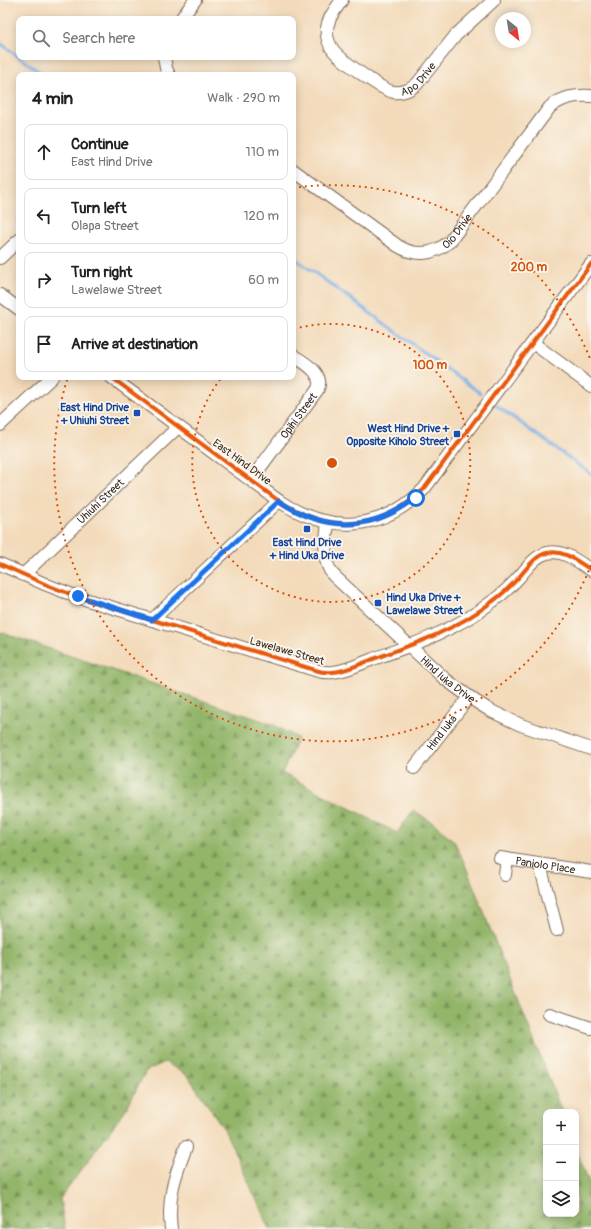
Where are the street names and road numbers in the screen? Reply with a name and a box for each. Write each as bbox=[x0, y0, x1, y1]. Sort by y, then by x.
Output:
street label: Apo Drive bbox=[399, 59, 439, 98]
street label: Oio Drive bbox=[439, 211, 475, 251]
street label: Opihi Street bbox=[277, 390, 320, 441]
street label: East Hind Drive bbox=[210, 436, 274, 488]
street label: Uhiuhi Street bbox=[74, 475, 127, 526]
street label: Lawelawe Street bbox=[248, 634, 326, 668]
street label: Hind Iuka Drive bbox=[418, 653, 478, 706]
street label: Hind Iuka bbox=[424, 712, 459, 753]
street label: Paniolo Place bbox=[515, 854, 577, 876]

